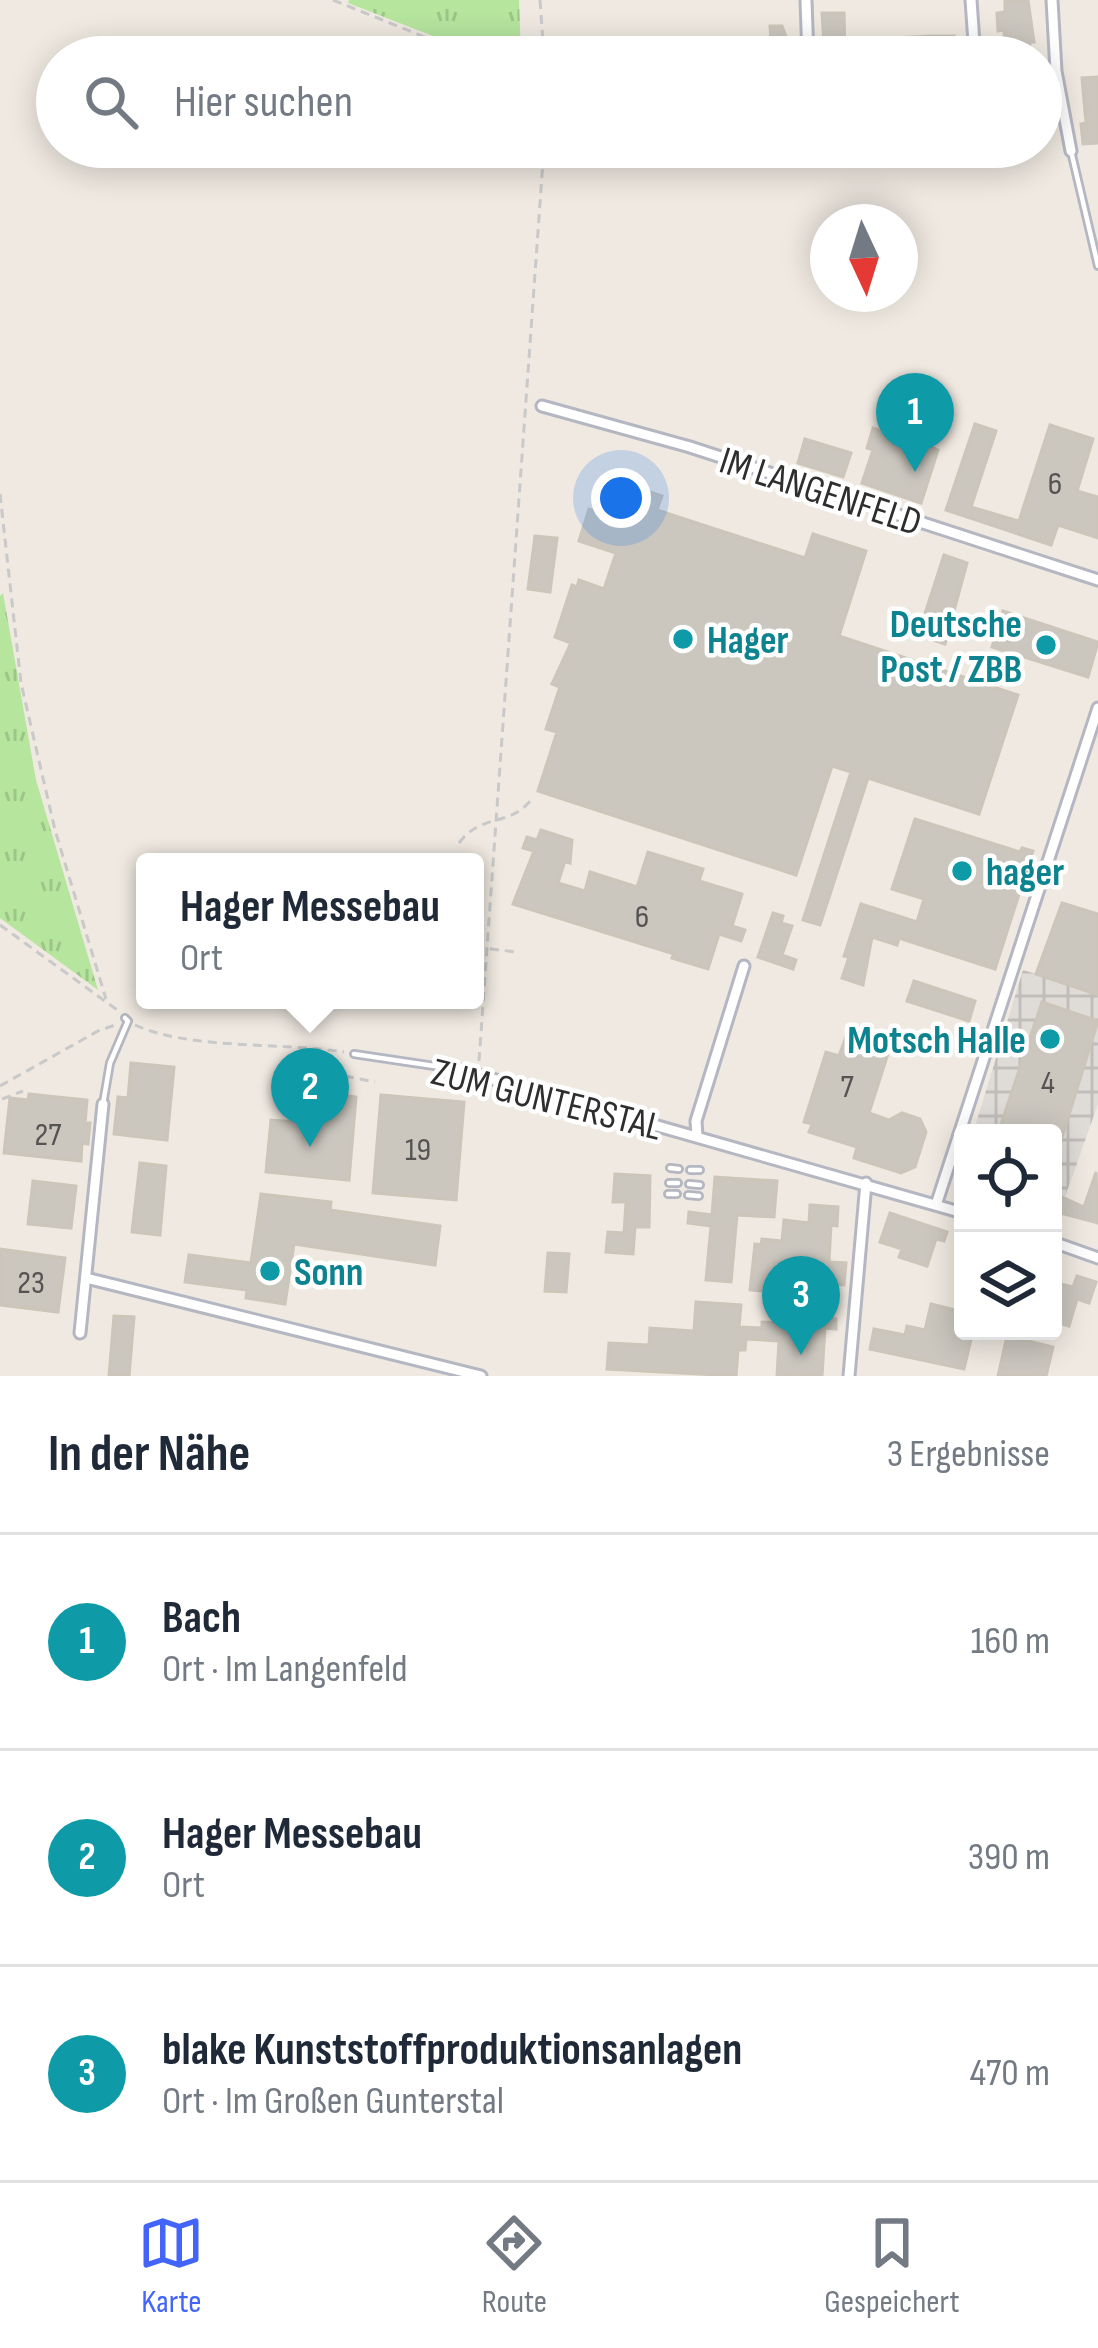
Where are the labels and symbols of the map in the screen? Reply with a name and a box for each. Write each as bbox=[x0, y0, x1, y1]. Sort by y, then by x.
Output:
north arrow bbox=[810, 204, 918, 312]
pin: 1 bbox=[876, 373, 954, 472]
street label: IM LANGENFELD bbox=[713, 438, 927, 547]
house number: 6 bbox=[1048, 464, 1062, 504]
your location bbox=[591, 468, 651, 528]
place label: Deutsche Post / ZBB bbox=[880, 602, 1022, 694]
place label: Hager bbox=[707, 618, 789, 665]
marker: Hager bbox=[670, 626, 696, 652]
marker: Deutsche Post / ZBB bbox=[1033, 632, 1059, 658]
place label: hager bbox=[986, 850, 1064, 897]
marker: hager bbox=[949, 858, 975, 884]
house number: 6 bbox=[635, 897, 649, 937]
place label: Motsch Halle bbox=[847, 1018, 1026, 1065]
marker: Motsch Halle bbox=[1037, 1026, 1063, 1052]
pin: 2 bbox=[271, 1048, 349, 1147]
street label: ZUM GUNTERSTAL bbox=[427, 1049, 666, 1152]
house number: 4 bbox=[1041, 1063, 1055, 1103]
house number: 7 bbox=[840, 1067, 854, 1107]
house number: 27 bbox=[35, 1115, 61, 1155]
house number: 19 bbox=[405, 1130, 431, 1170]
place label: Sonn bbox=[294, 1250, 363, 1297]
pin: 3 bbox=[762, 1256, 840, 1355]
marker: Sonn bbox=[257, 1258, 283, 1284]
house number: 23 bbox=[17, 1263, 45, 1303]

